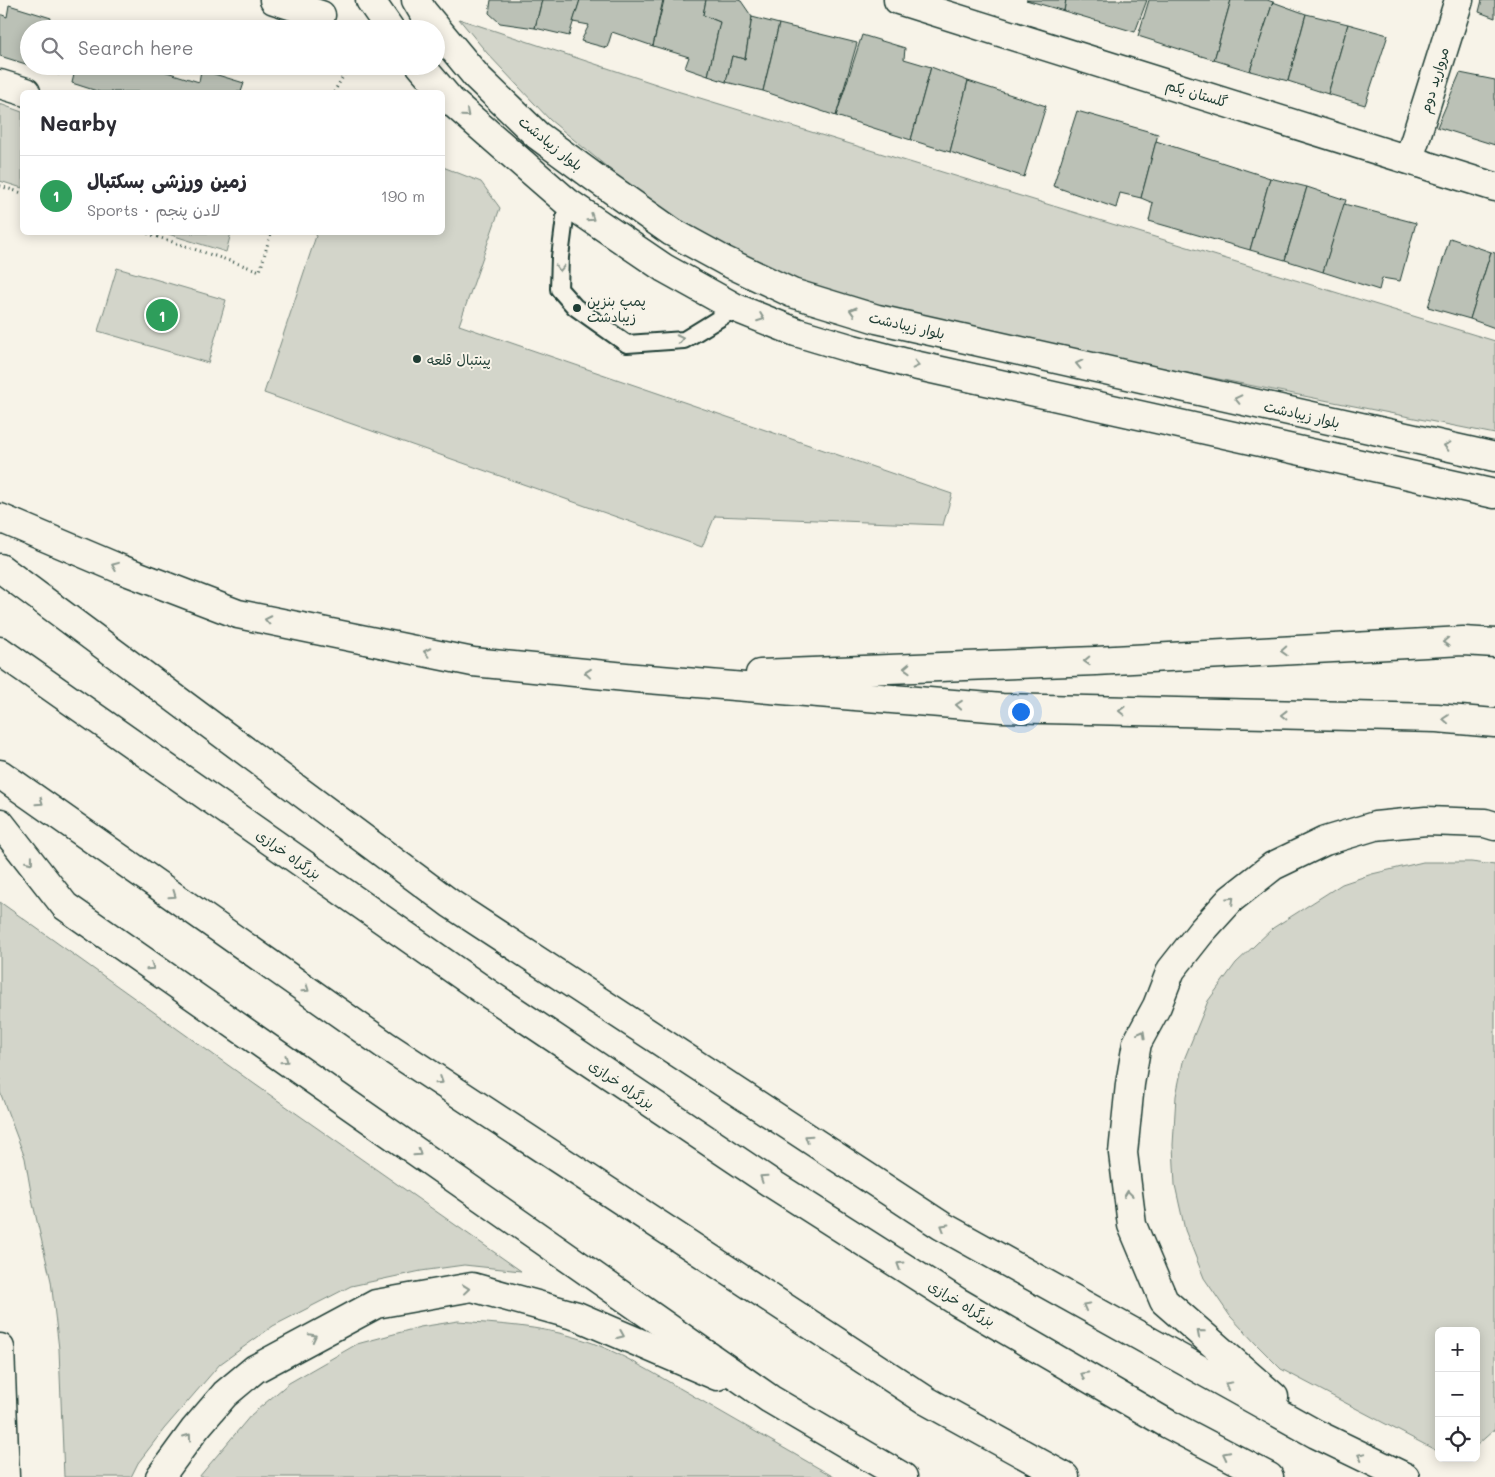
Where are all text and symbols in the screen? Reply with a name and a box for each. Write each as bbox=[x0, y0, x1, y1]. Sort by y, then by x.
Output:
search box bbox=[20, 20, 445, 75]
icon: search bbox=[38, 34, 66, 62]
text: Search here bbox=[78, 35, 194, 60]
street label: مروارید دوم bbox=[1415, 45, 1455, 116]
street label: گلستان یکم bbox=[1163, 75, 1230, 113]
text: Nearby bbox=[40, 109, 117, 136]
one-way arrow bbox=[461, 109, 470, 118]
street label: بلوار زیبادشت bbox=[515, 111, 587, 175]
text: زمین ورزشی بسکتبال bbox=[87, 168, 247, 193]
text: 1 bbox=[52, 185, 60, 206]
text: 190 m bbox=[381, 185, 425, 206]
text: Sports · لادن پنجم bbox=[87, 199, 220, 220]
one-way arrow bbox=[586, 212, 595, 222]
one-way arrow bbox=[554, 264, 565, 272]
place label: پمپ بنزین زیبادشت bbox=[587, 291, 646, 326]
pin: 1 bbox=[146, 296, 178, 334]
marker: پمپ بنزین زیبادشت bbox=[571, 302, 583, 314]
one-way arrow bbox=[849, 307, 857, 317]
street label: بلوار زیبادشت bbox=[867, 307, 947, 343]
one-way arrow bbox=[756, 312, 765, 322]
one-way arrow bbox=[676, 334, 684, 345]
place label: پینتبال قلعه bbox=[427, 350, 491, 370]
marker: پینتبال قلعه bbox=[411, 353, 423, 365]
one-way arrow bbox=[912, 359, 921, 370]
one-way arrow bbox=[1075, 359, 1083, 370]
one-way arrow bbox=[1233, 395, 1242, 405]
street label: بلوار زیبادشت bbox=[1262, 396, 1342, 432]
one-way arrow bbox=[1443, 441, 1452, 452]
one-way arrow bbox=[111, 562, 120, 573]
one-way arrow bbox=[263, 615, 272, 625]
one-way arrow bbox=[1442, 637, 1450, 648]
one-way arrow bbox=[1280, 645, 1288, 656]
one-way arrow bbox=[423, 647, 431, 658]
one-way arrow bbox=[1083, 656, 1090, 666]
one-way arrow bbox=[903, 663, 910, 673]
one-way arrow bbox=[584, 668, 592, 679]
one-way arrow bbox=[955, 699, 963, 710]
your location bbox=[1008, 699, 1034, 725]
one-way arrow bbox=[1117, 706, 1125, 716]
one-way arrow bbox=[1280, 709, 1288, 720]
one-way arrow bbox=[1442, 714, 1450, 725]
one-way arrow bbox=[34, 796, 44, 805]
street label: بزرگراه خرازی bbox=[253, 825, 325, 883]
one-way arrow bbox=[24, 855, 33, 865]
one-way arrow bbox=[167, 889, 177, 898]
one-way arrow bbox=[1225, 897, 1234, 906]
one-way arrow bbox=[145, 961, 155, 970]
one-way arrow bbox=[300, 983, 309, 992]
one-way arrow bbox=[1136, 1030, 1146, 1039]
one-way arrow bbox=[279, 1054, 288, 1063]
street label: بزرگراه خرازی bbox=[586, 1055, 658, 1113]
one-way arrow bbox=[434, 1074, 443, 1084]
one-way arrow bbox=[804, 1135, 814, 1144]
one-way arrow bbox=[412, 1147, 422, 1156]
one-way arrow bbox=[759, 1174, 768, 1184]
one-way arrow bbox=[1123, 1190, 1134, 1198]
one-way arrow bbox=[940, 1223, 949, 1233]
one-way arrow bbox=[896, 1262, 906, 1271]
street label: بزرگراه خرازی bbox=[925, 1276, 999, 1330]
one-way arrow bbox=[462, 1284, 470, 1295]
one-way arrow bbox=[1082, 1302, 1091, 1312]
map controls bbox=[1435, 1327, 1480, 1462]
button: + bbox=[1435, 1327, 1480, 1372]
one-way arrow bbox=[616, 1328, 625, 1339]
one-way arrow bbox=[1197, 1330, 1206, 1339]
one-way arrow bbox=[308, 1333, 317, 1343]
one-way arrow bbox=[1081, 1372, 1090, 1382]
button: − bbox=[1435, 1372, 1480, 1417]
one-way arrow bbox=[1224, 1381, 1233, 1391]
button: locate bbox=[1435, 1417, 1480, 1462]
one-way arrow bbox=[182, 1433, 191, 1443]
one-way arrow bbox=[1222, 1451, 1231, 1461]
one-way arrow bbox=[1358, 1452, 1367, 1462]

